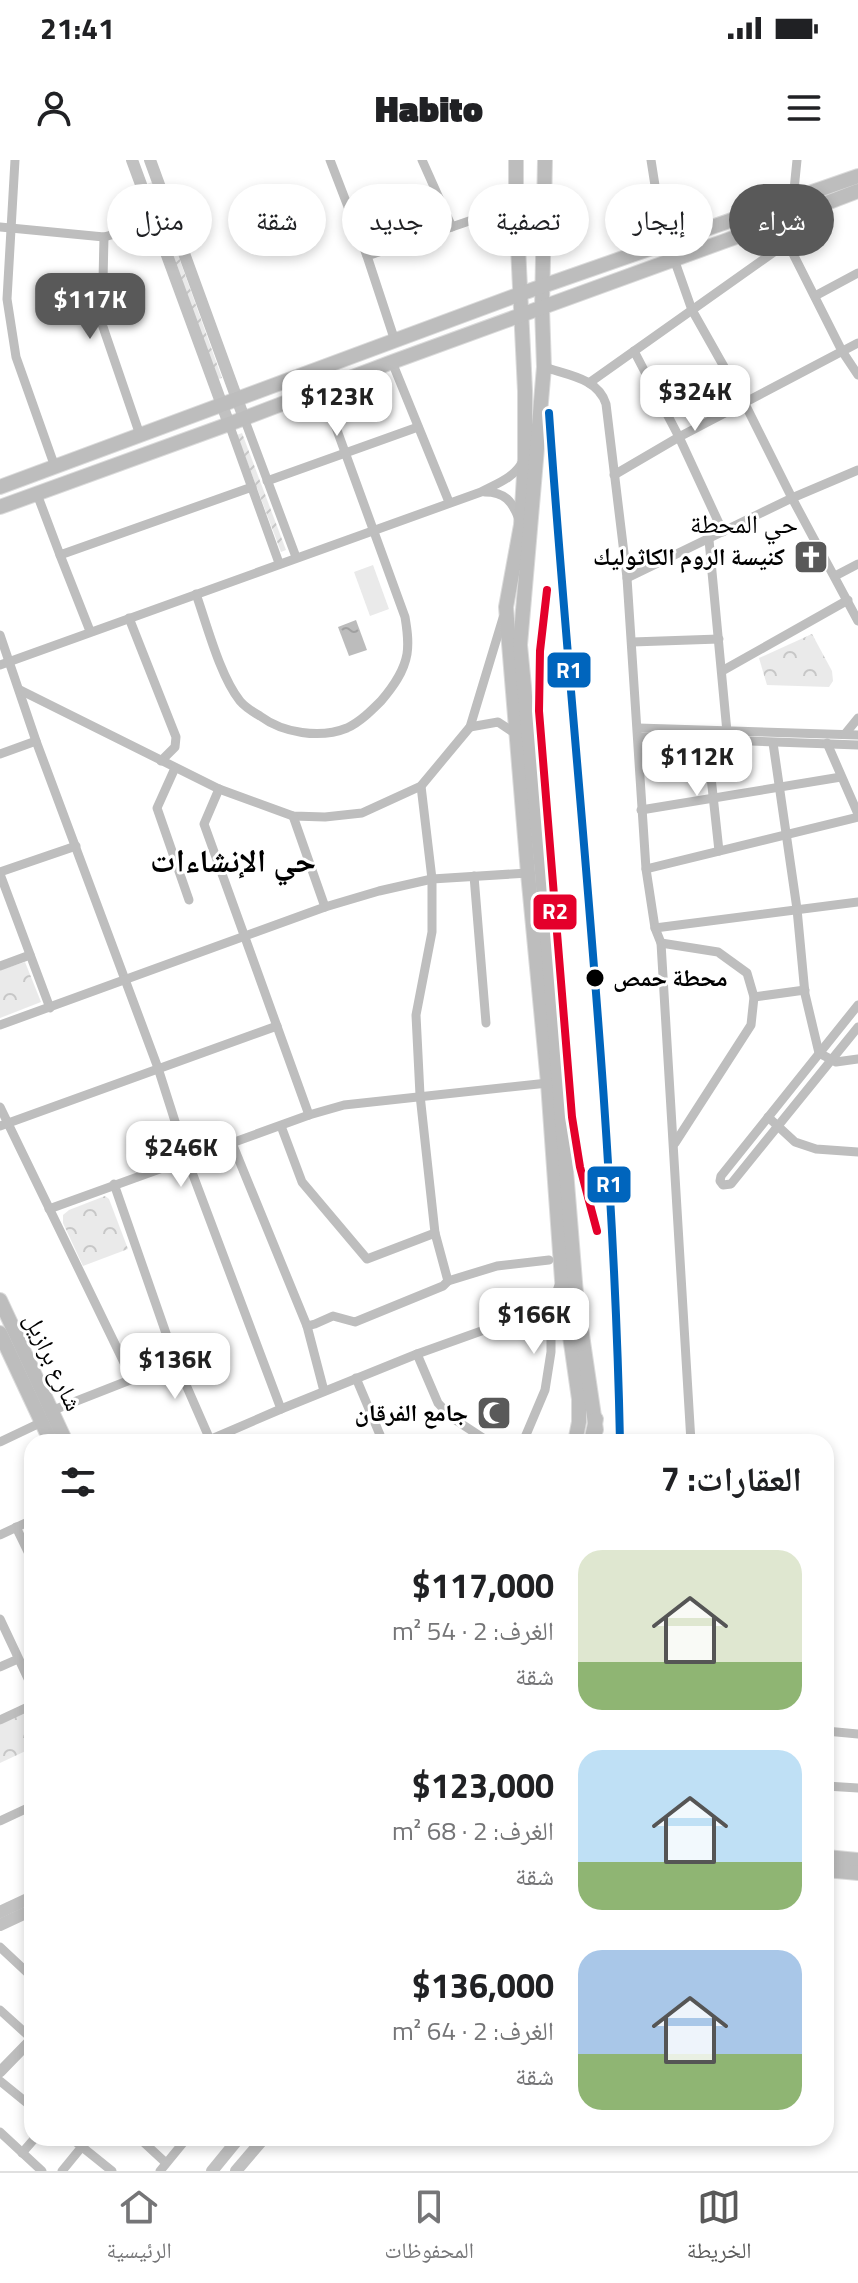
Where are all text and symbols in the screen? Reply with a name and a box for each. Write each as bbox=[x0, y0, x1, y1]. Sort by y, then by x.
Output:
text: 21:41 bbox=[40, 5, 115, 51]
text: Habito bbox=[375, 81, 483, 136]
icon: person bbox=[32, 86, 76, 130]
icon: menu bbox=[782, 86, 826, 130]
chip: منزل bbox=[107, 184, 212, 256]
chip: شقة bbox=[228, 184, 326, 256]
chip: جديد bbox=[342, 184, 452, 256]
chip: تصفية bbox=[468, 184, 589, 256]
chip: إيجار bbox=[605, 184, 713, 256]
chip: شراء bbox=[729, 184, 834, 256]
pin: $117K bbox=[34, 273, 146, 341]
text: $117K bbox=[53, 279, 127, 318]
pin: $324K bbox=[639, 365, 751, 433]
pin: $123K bbox=[281, 370, 393, 438]
text: $324K bbox=[658, 371, 732, 410]
text: $123K bbox=[300, 376, 374, 415]
district label: حي المحطة bbox=[690, 504, 798, 545]
place label: كنيسة الروم الكاثوليك bbox=[593, 538, 785, 574]
church icon: كنيسة الروم الكاثوليك bbox=[792, 538, 830, 576]
line badge: R1 bbox=[546, 651, 592, 689]
text: R1 bbox=[556, 653, 582, 687]
pin: $112K bbox=[641, 730, 753, 798]
text: $112K bbox=[660, 736, 734, 775]
district label: حي الإنشاءات bbox=[150, 836, 316, 886]
line badge: R2 bbox=[532, 893, 578, 931]
text: R2 bbox=[542, 894, 568, 928]
place label: محطة حمص bbox=[613, 959, 728, 995]
marker: محطة حمص bbox=[584, 967, 606, 989]
pin: $246K bbox=[125, 1121, 237, 1189]
text: $246K bbox=[144, 1127, 218, 1166]
line badge: R1 bbox=[586, 1165, 632, 1204]
text: R1 bbox=[596, 1167, 622, 1201]
pin: $166K bbox=[478, 1288, 590, 1356]
text: $166K bbox=[497, 1294, 571, 1333]
street label: شارع برازيل bbox=[15, 1307, 92, 1417]
pin: $136K bbox=[119, 1333, 231, 1401]
text: $136K bbox=[138, 1339, 212, 1378]
place label: جامع الفرقان bbox=[354, 1394, 468, 1430]
mosque icon: جامع الفرقان bbox=[475, 1394, 513, 1432]
text: العقارات: 7 bbox=[661, 1452, 802, 1504]
icon: filters bbox=[56, 1460, 100, 1504]
text: $117,000 bbox=[412, 1559, 554, 1611]
icon: home bbox=[642, 1582, 738, 1678]
text: الغرف: 2 · 54 m² bbox=[392, 1611, 554, 1650]
text: شقة bbox=[515, 1656, 554, 1695]
text: $123,000 bbox=[412, 1759, 554, 1811]
icon: home bbox=[642, 1782, 738, 1878]
text: الغرف: 2 · 68 m² bbox=[392, 1811, 554, 1850]
text: شقة bbox=[515, 1856, 554, 1895]
text: $136,000 bbox=[412, 1959, 554, 2011]
icon: home bbox=[642, 1982, 738, 2078]
text: الغرف: 2 · 64 m² bbox=[392, 2011, 554, 2050]
text: شقة bbox=[515, 2056, 554, 2095]
tab: الرئيسية bbox=[106, 2185, 172, 2272]
tab: المحفوظات bbox=[384, 2185, 474, 2272]
tab: الخريطة bbox=[687, 2185, 752, 2272]

